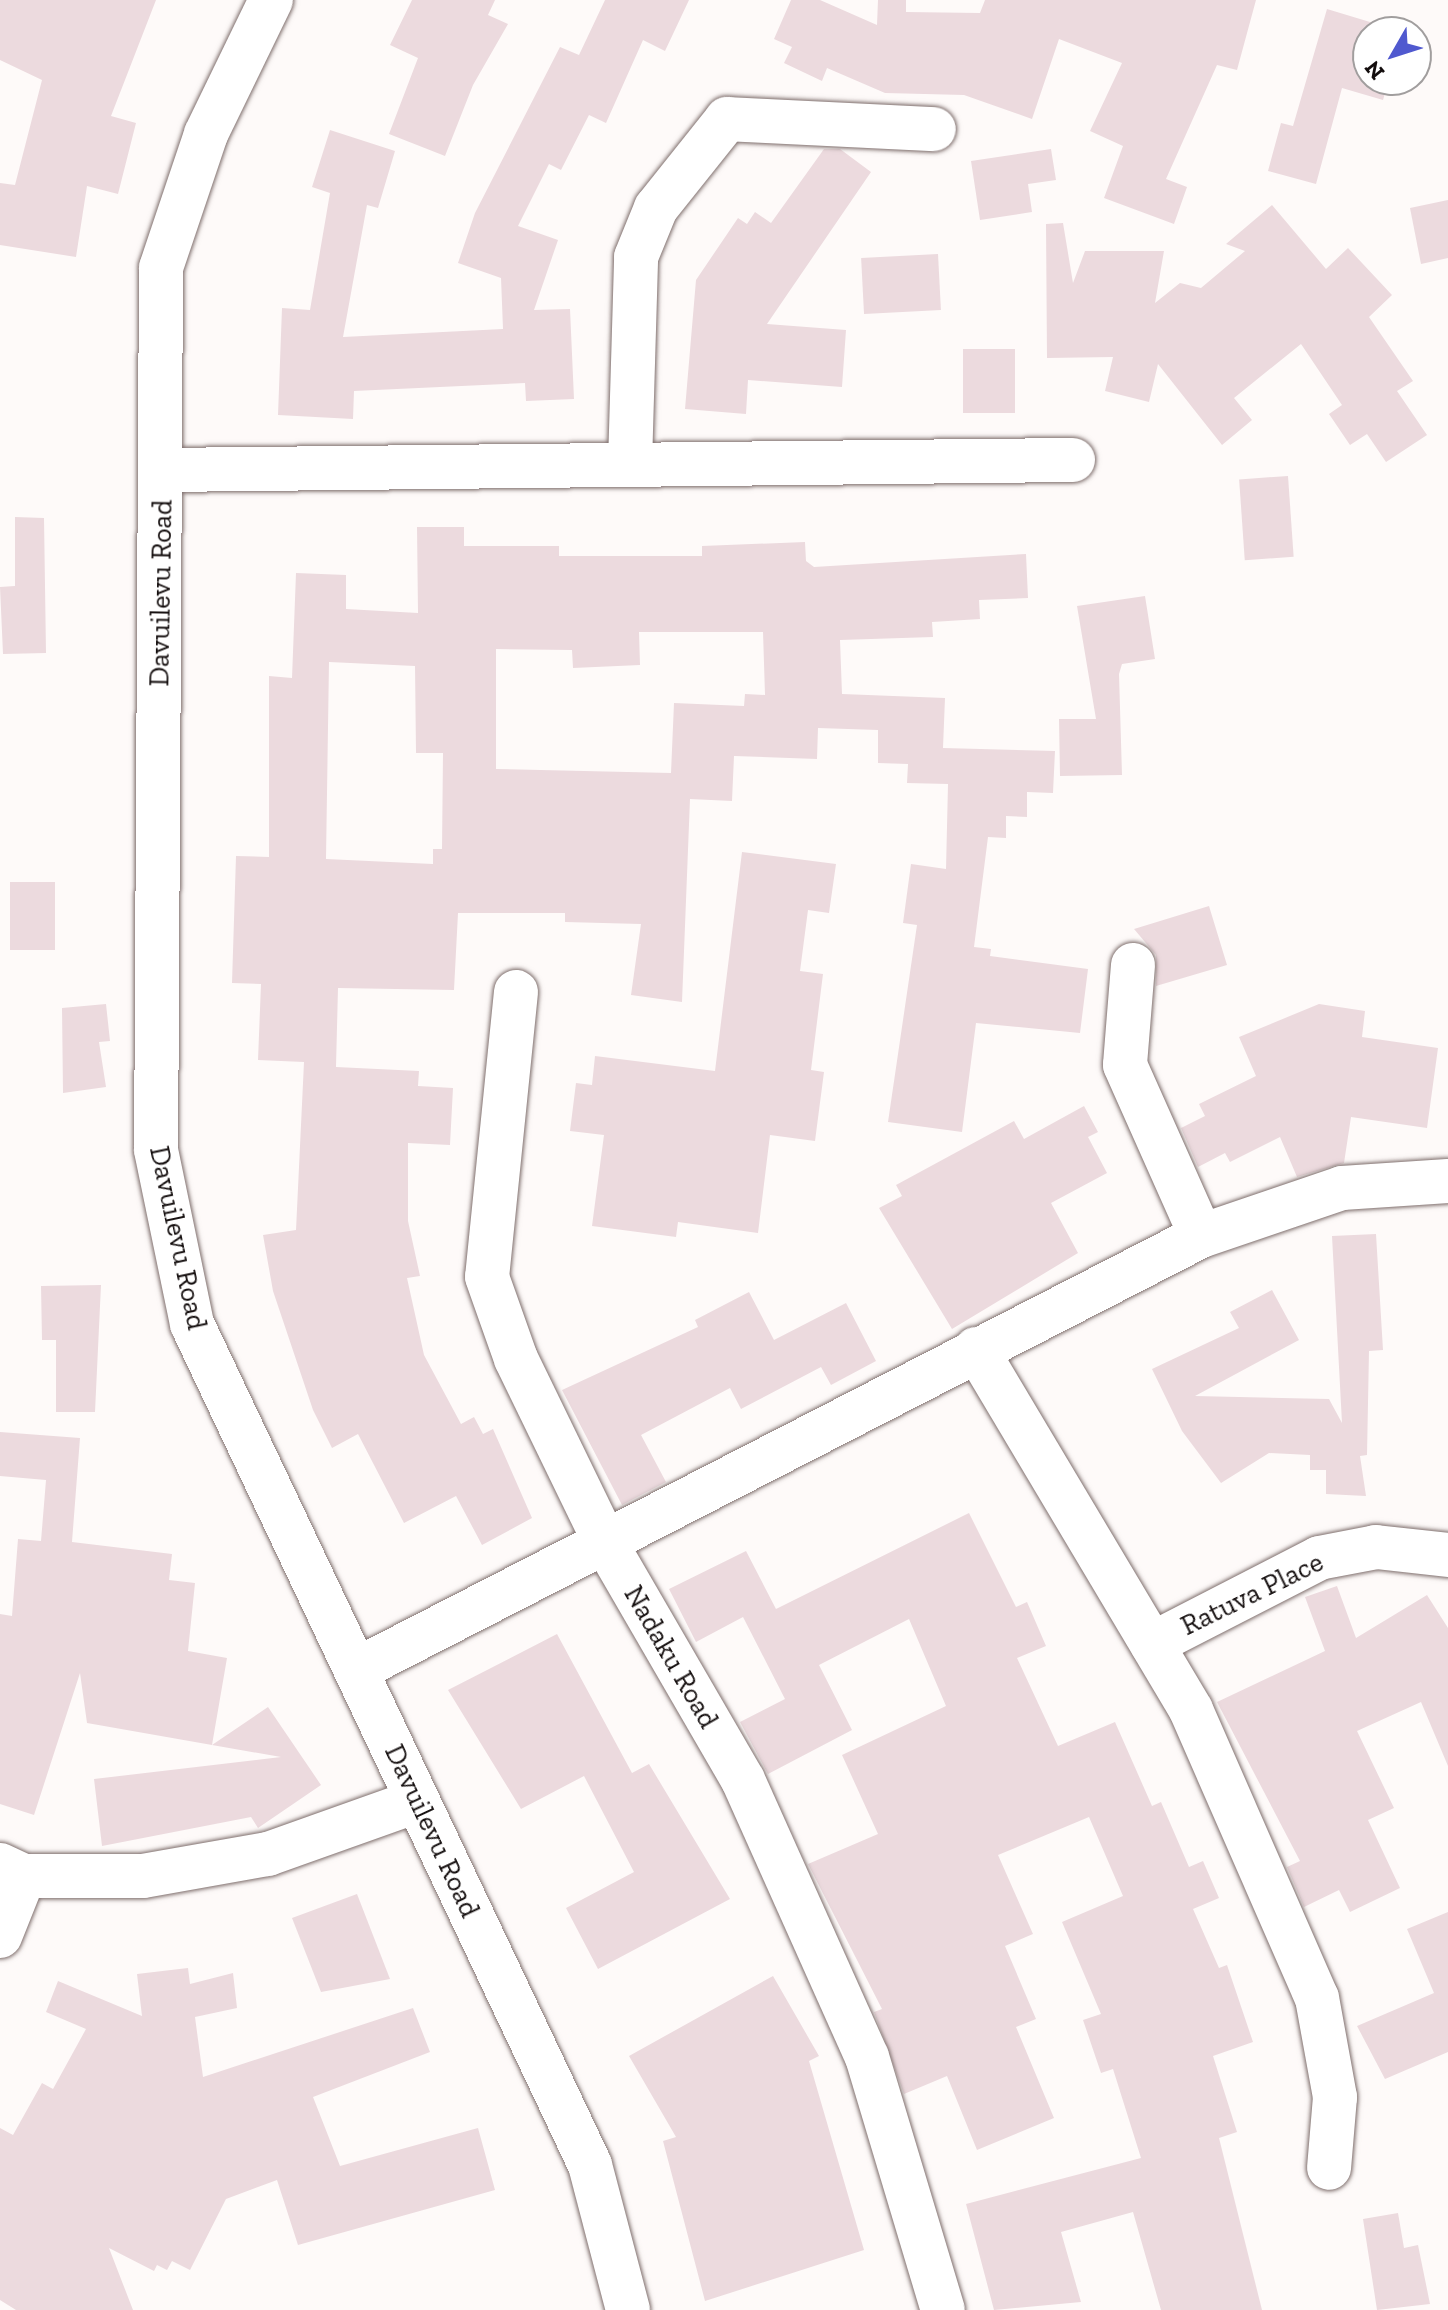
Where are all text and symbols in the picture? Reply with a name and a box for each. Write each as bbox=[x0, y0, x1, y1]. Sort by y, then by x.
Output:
north arrow bbox=[1352, 16, 1432, 96]
text: N bbox=[1359, 55, 1390, 85]
street label: Davuilevu Road bbox=[143, 499, 179, 687]
street label: Davuilevu Road bbox=[142, 1143, 214, 1333]
street label: Ratuva Place bbox=[1176, 1545, 1328, 1643]
street label: Nadaku Road bbox=[617, 1580, 725, 1734]
street label: Davuilevu Road bbox=[377, 1739, 487, 1923]

